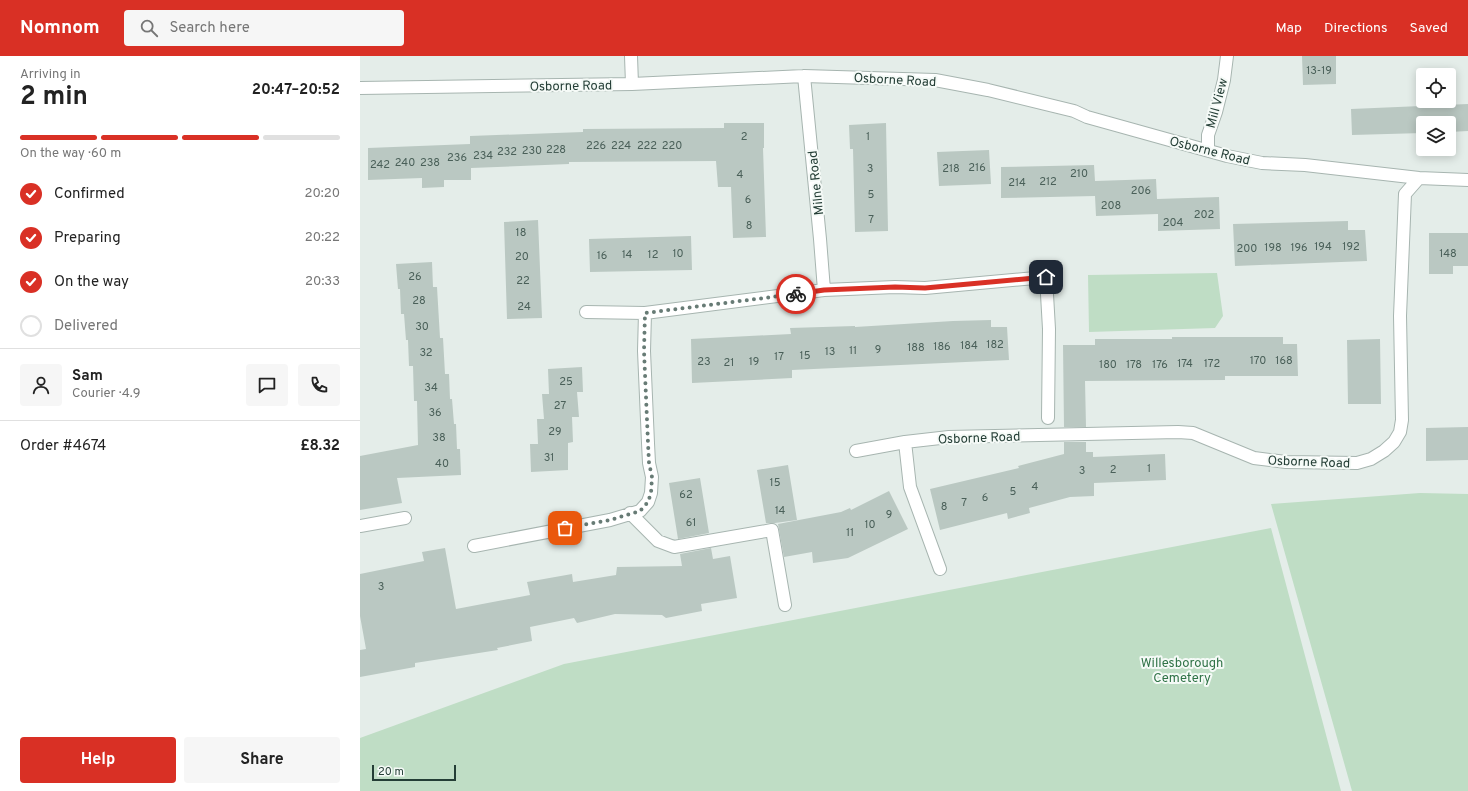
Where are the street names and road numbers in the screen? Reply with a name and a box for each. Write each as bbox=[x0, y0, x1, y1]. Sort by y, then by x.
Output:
street label: Osborne Road bbox=[853, 71, 937, 91]
street label: Mill View bbox=[1204, 77, 1232, 130]
street label: Osborne Road bbox=[530, 78, 612, 96]
street label: Osborne Road bbox=[1168, 134, 1252, 170]
street label: Milne Road bbox=[806, 150, 828, 216]
street label: Osborne Road bbox=[938, 430, 1021, 448]
street label: Osborne Road bbox=[1267, 454, 1350, 472]

